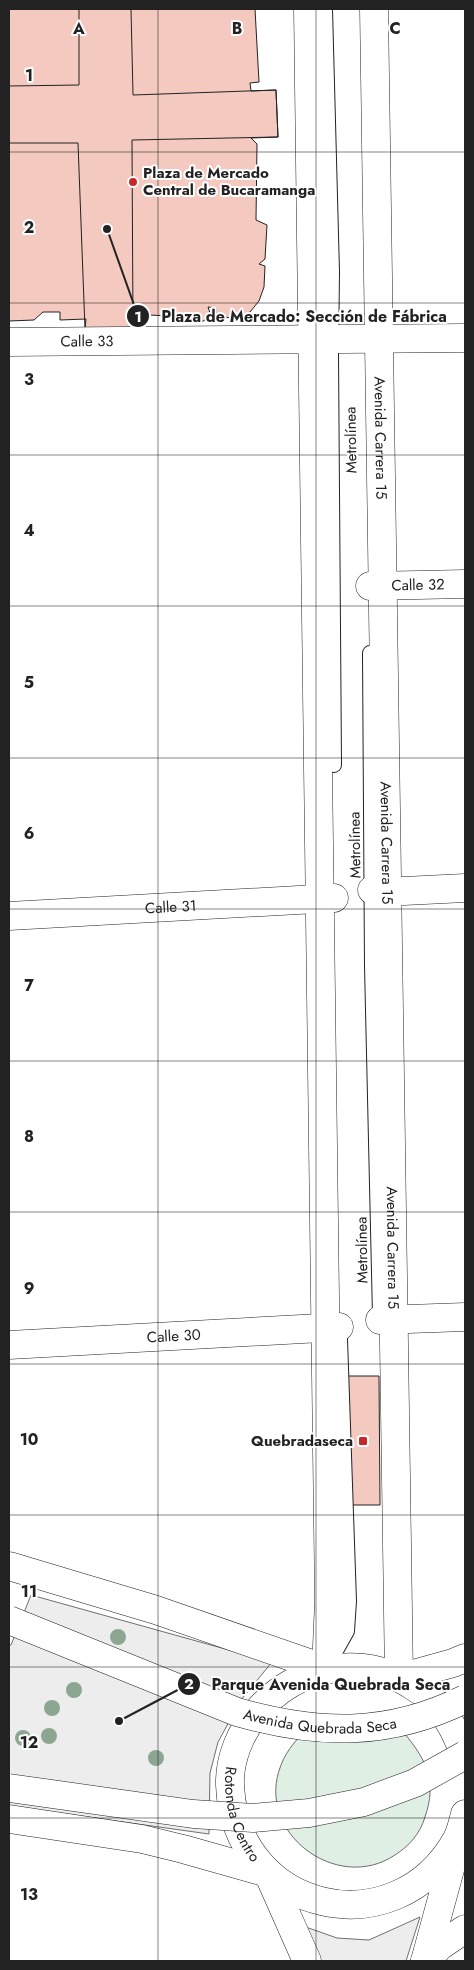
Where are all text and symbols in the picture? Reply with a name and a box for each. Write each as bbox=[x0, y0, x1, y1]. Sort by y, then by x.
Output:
text: A bbox=[72, 17, 85, 40]
text: B bbox=[232, 17, 242, 40]
text: C bbox=[389, 17, 401, 40]
text: 1 bbox=[25, 64, 33, 87]
place label: Plaza de Mercado Central de Bucaramanga bbox=[143, 162, 315, 201]
marker: Plaza de Mercado Central de Bucaramanga bbox=[127, 176, 139, 188]
text: 2 bbox=[24, 216, 34, 239]
callout: Plaza de Mercado: Sección de Fábrica bbox=[126, 301, 456, 332]
text: Plaza de Mercado: Sección de Fábrica bbox=[161, 305, 447, 328]
text: 1 bbox=[134, 306, 142, 328]
street label: Calle 33 bbox=[60, 330, 114, 353]
text: 3 bbox=[24, 368, 34, 391]
street label: Avenida Carrera 15 bbox=[369, 376, 392, 500]
street label: Metrolínea bbox=[339, 406, 363, 474]
text: 4 bbox=[23, 519, 35, 542]
street label: Calle 32 bbox=[391, 573, 445, 597]
text: 5 bbox=[24, 671, 34, 694]
street label: Avenida Carrera 15 bbox=[375, 781, 398, 904]
street label: Metrolínea bbox=[343, 811, 367, 879]
text: 6 bbox=[24, 822, 34, 845]
street label: Calle 31 bbox=[144, 895, 197, 919]
text: 7 bbox=[24, 974, 34, 997]
text: 8 bbox=[24, 1125, 34, 1148]
street label: Avenida Carrera 15 bbox=[381, 1186, 404, 1309]
street label: Metrolínea bbox=[350, 1216, 374, 1284]
text: 9 bbox=[24, 1277, 34, 1300]
street label: Calle 30 bbox=[146, 1324, 201, 1348]
text: 10 bbox=[20, 1428, 38, 1451]
place label: Quebradaseca bbox=[251, 1430, 353, 1452]
marker: Quebradaseca bbox=[357, 1435, 369, 1447]
text: 11 bbox=[21, 1580, 37, 1603]
callout: Parque Avenida Quebrada Seca bbox=[177, 1668, 461, 1699]
text: 2 bbox=[184, 1673, 194, 1695]
text: Parque Avenida Quebrada Seca bbox=[212, 1673, 450, 1696]
street label: Avenida Quebrada Seca bbox=[241, 1703, 398, 1740]
text: 12 bbox=[20, 1731, 38, 1754]
street label: Rotonda Centro bbox=[219, 1765, 266, 1867]
text: 13 bbox=[20, 1883, 38, 1906]

